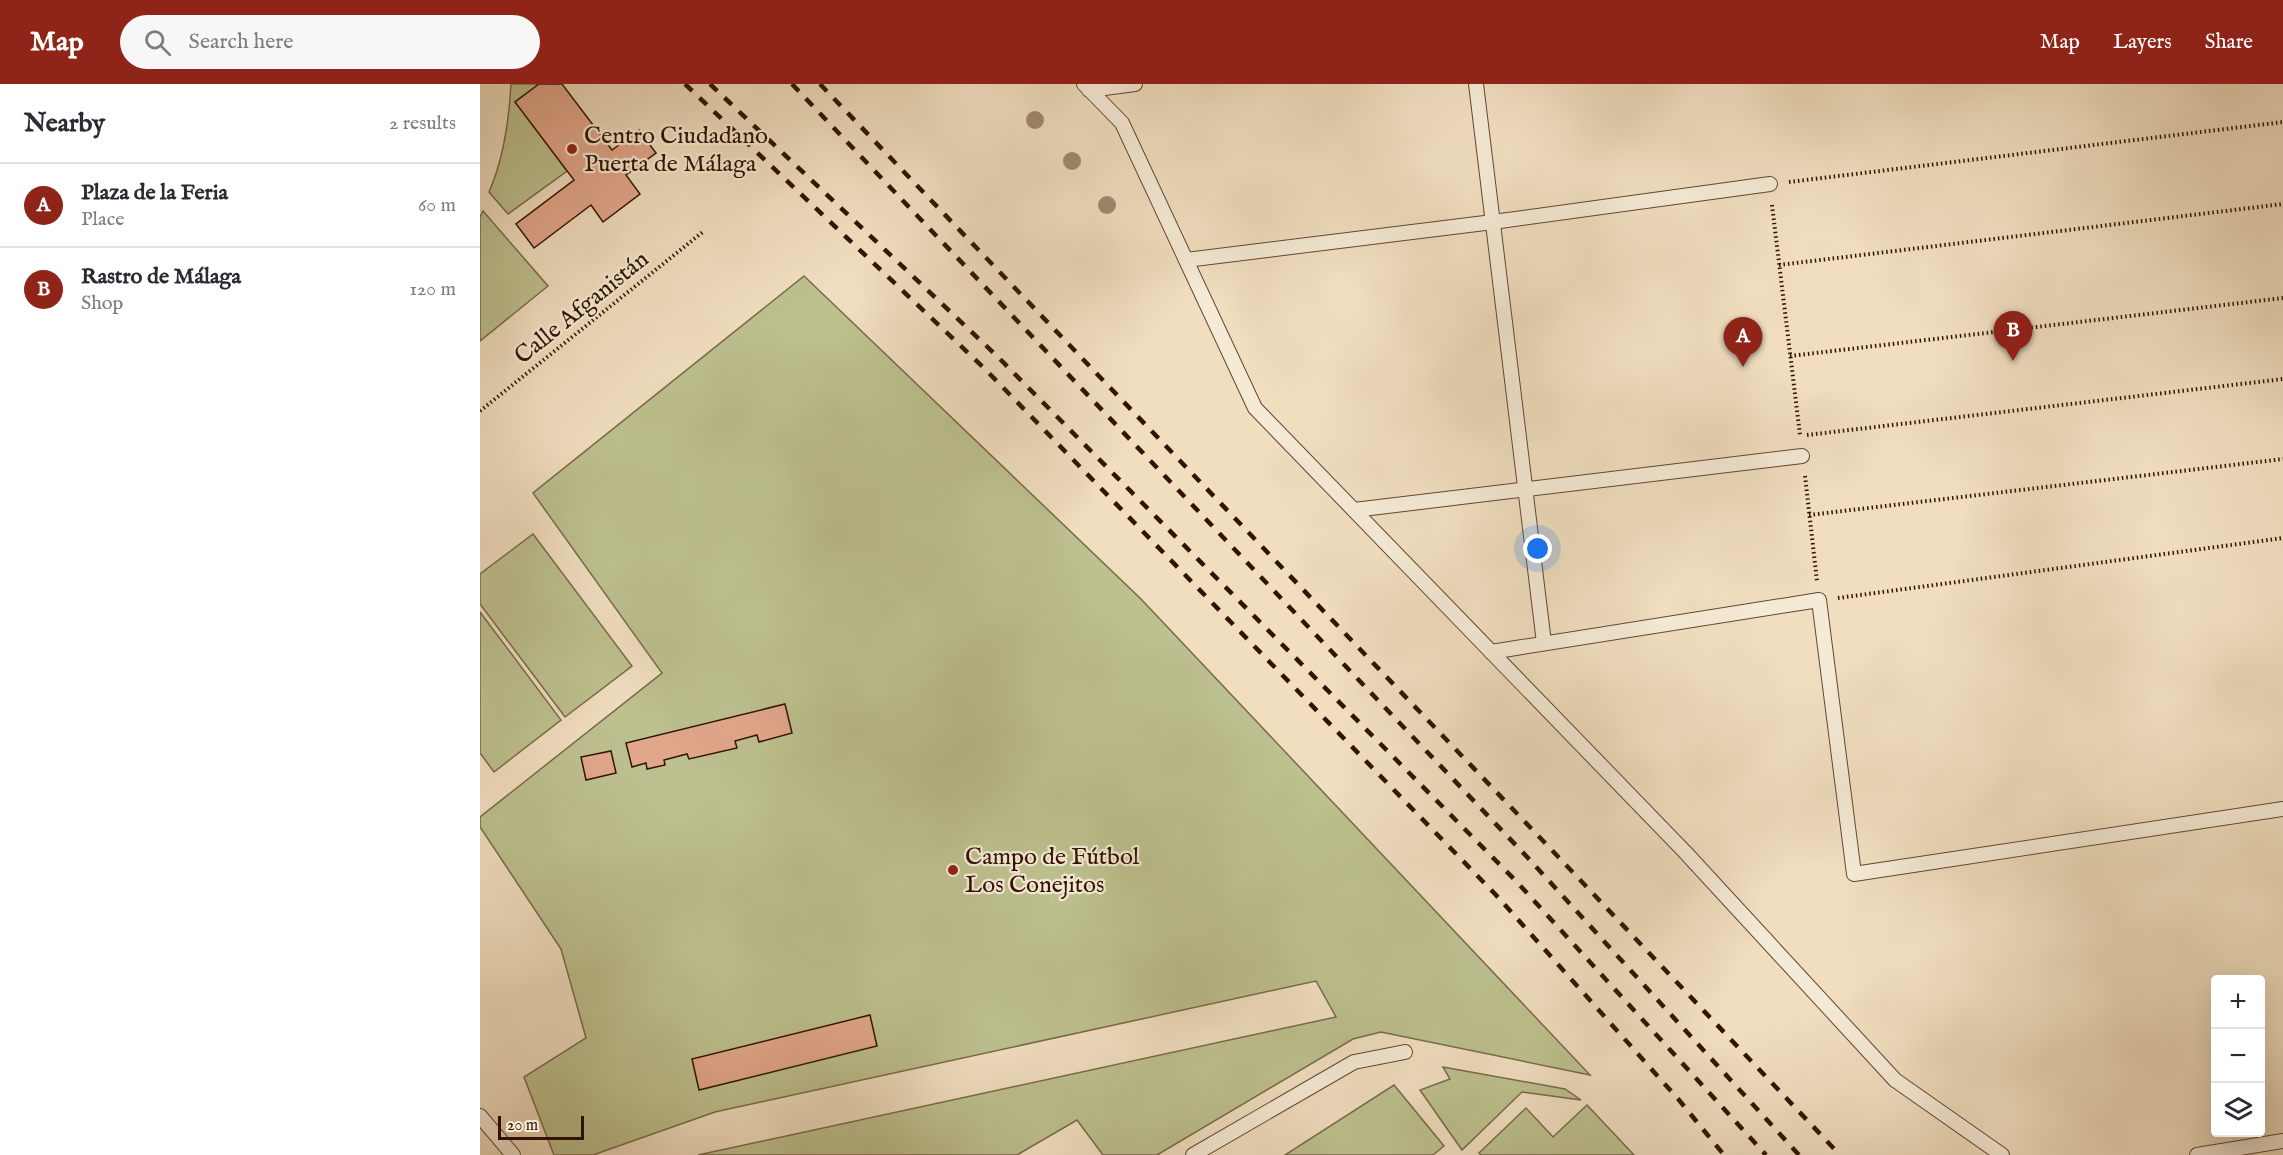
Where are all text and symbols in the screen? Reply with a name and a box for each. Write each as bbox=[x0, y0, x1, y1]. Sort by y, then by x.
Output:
search box bbox=[120, 15, 540, 69]
text: Map bbox=[30, 25, 84, 60]
icon: search bbox=[141, 26, 174, 59]
text: Search here bbox=[189, 28, 293, 56]
text: Map bbox=[2040, 29, 2080, 56]
text: Layers bbox=[2113, 29, 2172, 56]
text: Share bbox=[2205, 29, 2253, 56]
text: Nearby bbox=[24, 107, 105, 140]
text: 2 results bbox=[389, 111, 456, 136]
place label: Centro Ciudadano Puerta de Málaga bbox=[584, 121, 768, 180]
marker: Centro Ciudadano Puerta de Málaga bbox=[565, 142, 579, 156]
text: Plaza de la Feria bbox=[81, 179, 228, 207]
text: A bbox=[37, 193, 50, 218]
text: 60 m bbox=[418, 193, 456, 218]
text: Place bbox=[81, 207, 124, 232]
street label: Calle Afganistán bbox=[508, 244, 656, 372]
text: Rastro de Málaga bbox=[81, 263, 241, 291]
text: B bbox=[37, 277, 50, 302]
text: 120 m bbox=[410, 277, 456, 302]
text: Shop bbox=[81, 291, 123, 316]
pin: B bbox=[1994, 312, 2032, 361]
pin: A bbox=[1724, 318, 1762, 367]
your location bbox=[1523, 534, 1552, 563]
place label: Campo de Fútbol Los Conejitos bbox=[965, 842, 1140, 901]
marker: Campo de Fútbol Los Conejitos bbox=[946, 863, 960, 877]
map controls bbox=[2211, 975, 2265, 1137]
button: + bbox=[2211, 975, 2265, 1029]
button: − bbox=[2211, 1029, 2265, 1083]
button: layers bbox=[2211, 1083, 2265, 1137]
scale bar bbox=[498, 1113, 584, 1140]
text: 20 m bbox=[507, 1116, 538, 1136]

